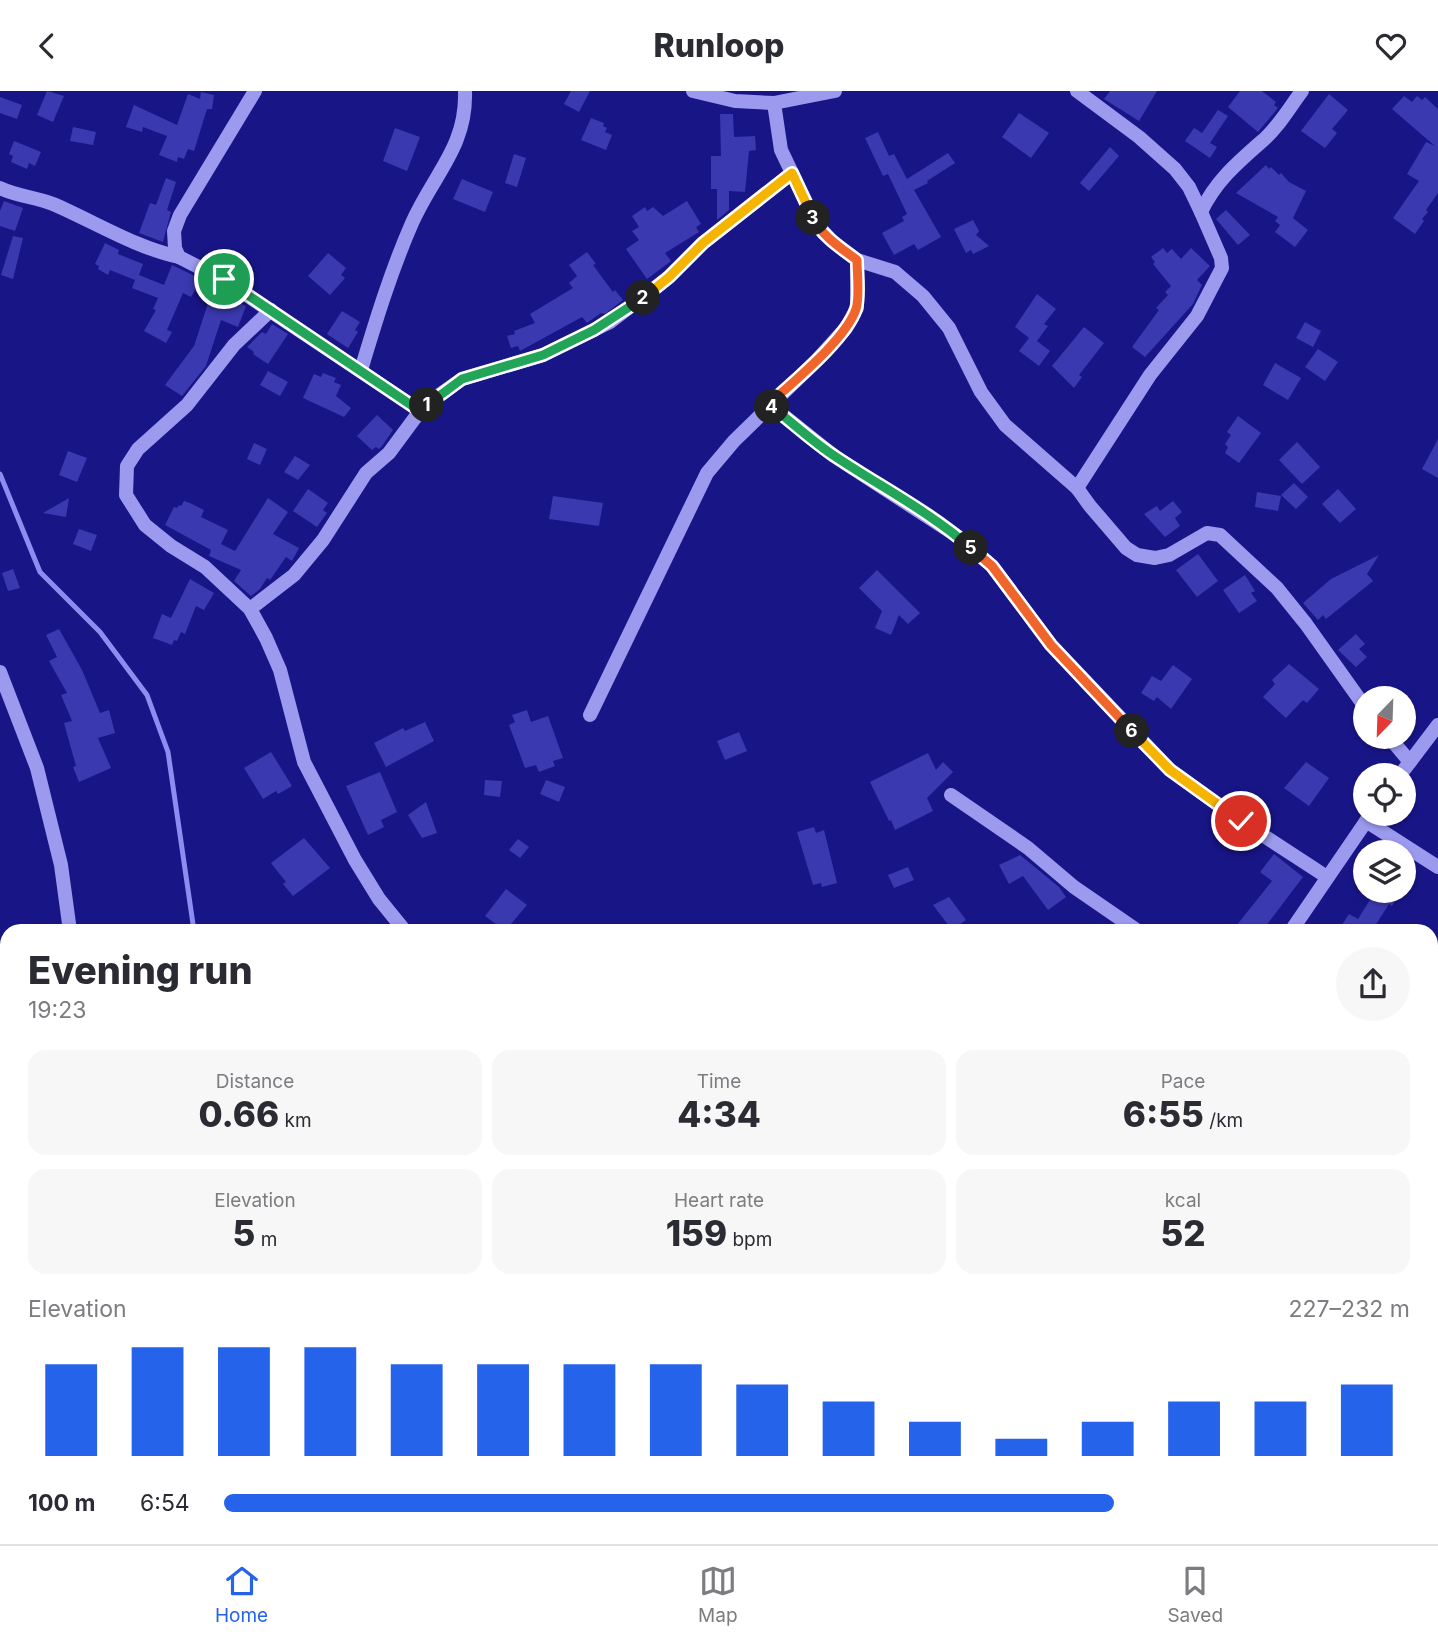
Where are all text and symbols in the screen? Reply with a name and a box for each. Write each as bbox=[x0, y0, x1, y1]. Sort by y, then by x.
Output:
text: Runloop bbox=[654, 26, 784, 65]
icon: back bbox=[28, 27, 66, 65]
icon: heart bbox=[1372, 27, 1410, 65]
pin: 3 bbox=[796, 201, 830, 235]
text: 3 bbox=[806, 206, 819, 229]
pin bbox=[194, 249, 254, 309]
icon: arrive bbox=[205, 260, 243, 298]
pin: 2 bbox=[626, 281, 660, 315]
text: 2 bbox=[637, 286, 648, 309]
pin: 1 bbox=[410, 387, 444, 423]
pin: 4 bbox=[754, 389, 790, 425]
text: 1 bbox=[422, 393, 431, 416]
text: 4 bbox=[765, 395, 778, 418]
pin: 5 bbox=[954, 531, 988, 566]
text: 5 bbox=[964, 536, 977, 559]
north arrow bbox=[1353, 686, 1416, 749]
map controls bbox=[1353, 686, 1416, 903]
pin: 6 bbox=[1114, 713, 1150, 749]
text: 6 bbox=[1125, 719, 1138, 742]
button: locate bbox=[1353, 763, 1416, 826]
pin bbox=[1211, 791, 1271, 851]
icon: check bbox=[1222, 802, 1260, 840]
button: layers bbox=[1353, 840, 1416, 903]
text: Evening run bbox=[28, 947, 253, 993]
button: share bbox=[1336, 947, 1410, 1021]
text: 19:23 bbox=[28, 996, 86, 1024]
text: Distance bbox=[216, 1070, 294, 1093]
text: Time bbox=[697, 1070, 741, 1093]
text: Pace bbox=[1161, 1070, 1205, 1093]
text: 0.66 bbox=[198, 1093, 279, 1135]
text: 4:34 bbox=[677, 1093, 761, 1135]
text: 6:55 bbox=[1123, 1093, 1204, 1135]
text: km bbox=[279, 1109, 312, 1132]
text: /km bbox=[1204, 1109, 1243, 1132]
text: Elevation bbox=[214, 1189, 296, 1212]
text: Heart rate bbox=[674, 1189, 764, 1212]
text: kcal bbox=[1165, 1189, 1201, 1212]
text: 5 bbox=[233, 1212, 255, 1254]
text: 159 bbox=[666, 1212, 727, 1254]
text: 52 bbox=[1160, 1212, 1206, 1254]
text: m bbox=[255, 1228, 277, 1251]
text: bpm bbox=[727, 1228, 772, 1251]
text: Elevation bbox=[28, 1295, 127, 1323]
text: 227–232 m bbox=[1289, 1295, 1410, 1323]
text: 100 m bbox=[28, 1489, 95, 1517]
text: 6:54 bbox=[140, 1489, 190, 1517]
tab: Home bbox=[215, 1562, 268, 1627]
tab: Map bbox=[698, 1562, 738, 1627]
tab: Saved bbox=[1167, 1562, 1223, 1627]

